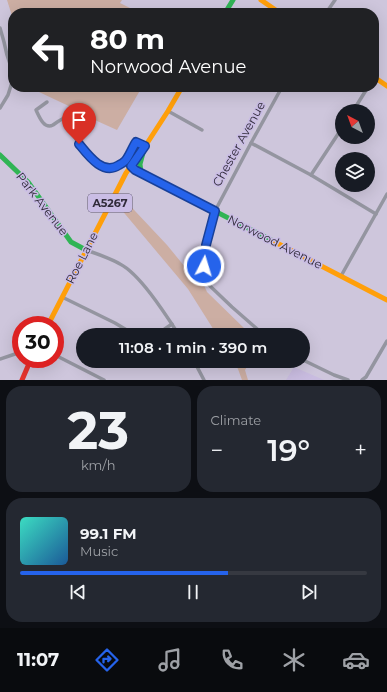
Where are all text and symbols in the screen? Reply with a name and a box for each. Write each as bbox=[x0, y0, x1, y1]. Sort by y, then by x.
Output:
text: 80 m bbox=[90, 22, 165, 56]
icon: left bbox=[24, 24, 76, 76]
text: Norwood Avenue bbox=[90, 56, 246, 78]
street label: Chester Avenue bbox=[209, 99, 268, 189]
pin bbox=[62, 103, 96, 144]
north arrow bbox=[335, 104, 375, 144]
map controls bbox=[335, 104, 375, 192]
icon: arrive bbox=[68, 109, 90, 131]
button: layers bbox=[335, 152, 375, 192]
street label: Park Avenue bbox=[13, 169, 72, 238]
road number: A5267 bbox=[88, 194, 132, 212]
street label: Norwood Avenue bbox=[225, 211, 325, 272]
street label: Roe Lane bbox=[62, 229, 101, 286]
position arrow bbox=[183, 245, 225, 287]
speed limit sign: 30 bbox=[12, 316, 64, 368]
text: 11:08 · 1 min · 390 m bbox=[119, 338, 267, 357]
text: 23 bbox=[68, 399, 129, 462]
text: Climate bbox=[211, 412, 261, 428]
text: 19° bbox=[267, 432, 310, 469]
text: − bbox=[211, 437, 223, 464]
text: + bbox=[354, 437, 367, 464]
text: km/h bbox=[81, 457, 116, 473]
text: 99.1 FM bbox=[80, 524, 137, 543]
text: Music bbox=[80, 543, 118, 559]
icon: previous bbox=[67, 581, 89, 603]
icon: pause bbox=[182, 581, 204, 603]
icon: next bbox=[298, 581, 320, 603]
icon: directions bbox=[93, 646, 121, 674]
icon: music bbox=[156, 646, 184, 674]
icon: phone bbox=[218, 646, 246, 674]
icon: climate bbox=[280, 646, 308, 674]
icon: car bbox=[342, 646, 370, 674]
text: 11:07 bbox=[17, 649, 59, 671]

